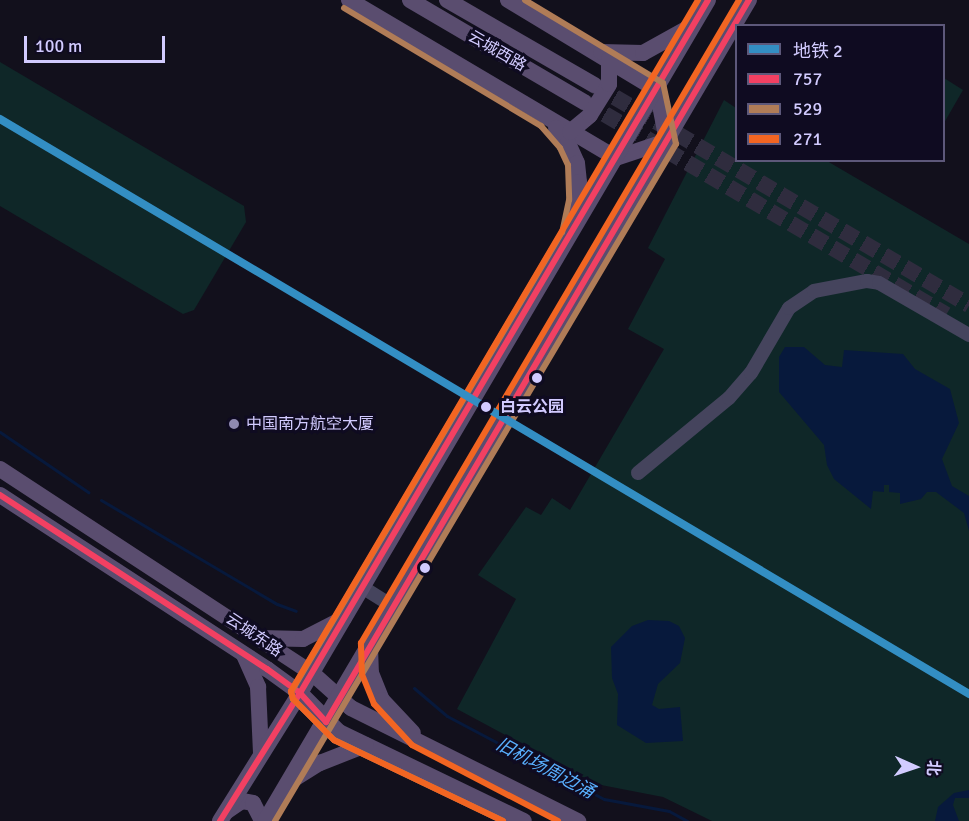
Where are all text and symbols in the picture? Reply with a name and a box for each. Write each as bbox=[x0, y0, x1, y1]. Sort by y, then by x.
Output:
scale bar bbox=[27, 24, 168, 62]
legend bbox=[735, 24, 945, 162]
street label: 云城西路 bbox=[464, 27, 530, 75]
text: 100 m bbox=[35, 35, 82, 57]
text: 地铁 2 bbox=[793, 40, 843, 62]
text: 757 bbox=[793, 68, 822, 90]
text: 529 bbox=[793, 98, 822, 120]
text: 271 bbox=[793, 128, 822, 150]
unlabelled marker bbox=[531, 372, 543, 384]
place label: 白云公园 bbox=[500, 397, 564, 417]
marker: 白云公园 bbox=[477, 398, 495, 416]
place label: 中国南方航空大厦 bbox=[246, 414, 374, 434]
marker: 中国南方航空大厦 bbox=[227, 417, 241, 431]
unlabelled marker bbox=[419, 562, 431, 574]
street label: 云城东路 bbox=[222, 609, 286, 661]
water label: 旧机场周边涌 bbox=[492, 733, 598, 803]
north arrow bbox=[885, 737, 945, 797]
text: 北 bbox=[923, 759, 943, 776]

